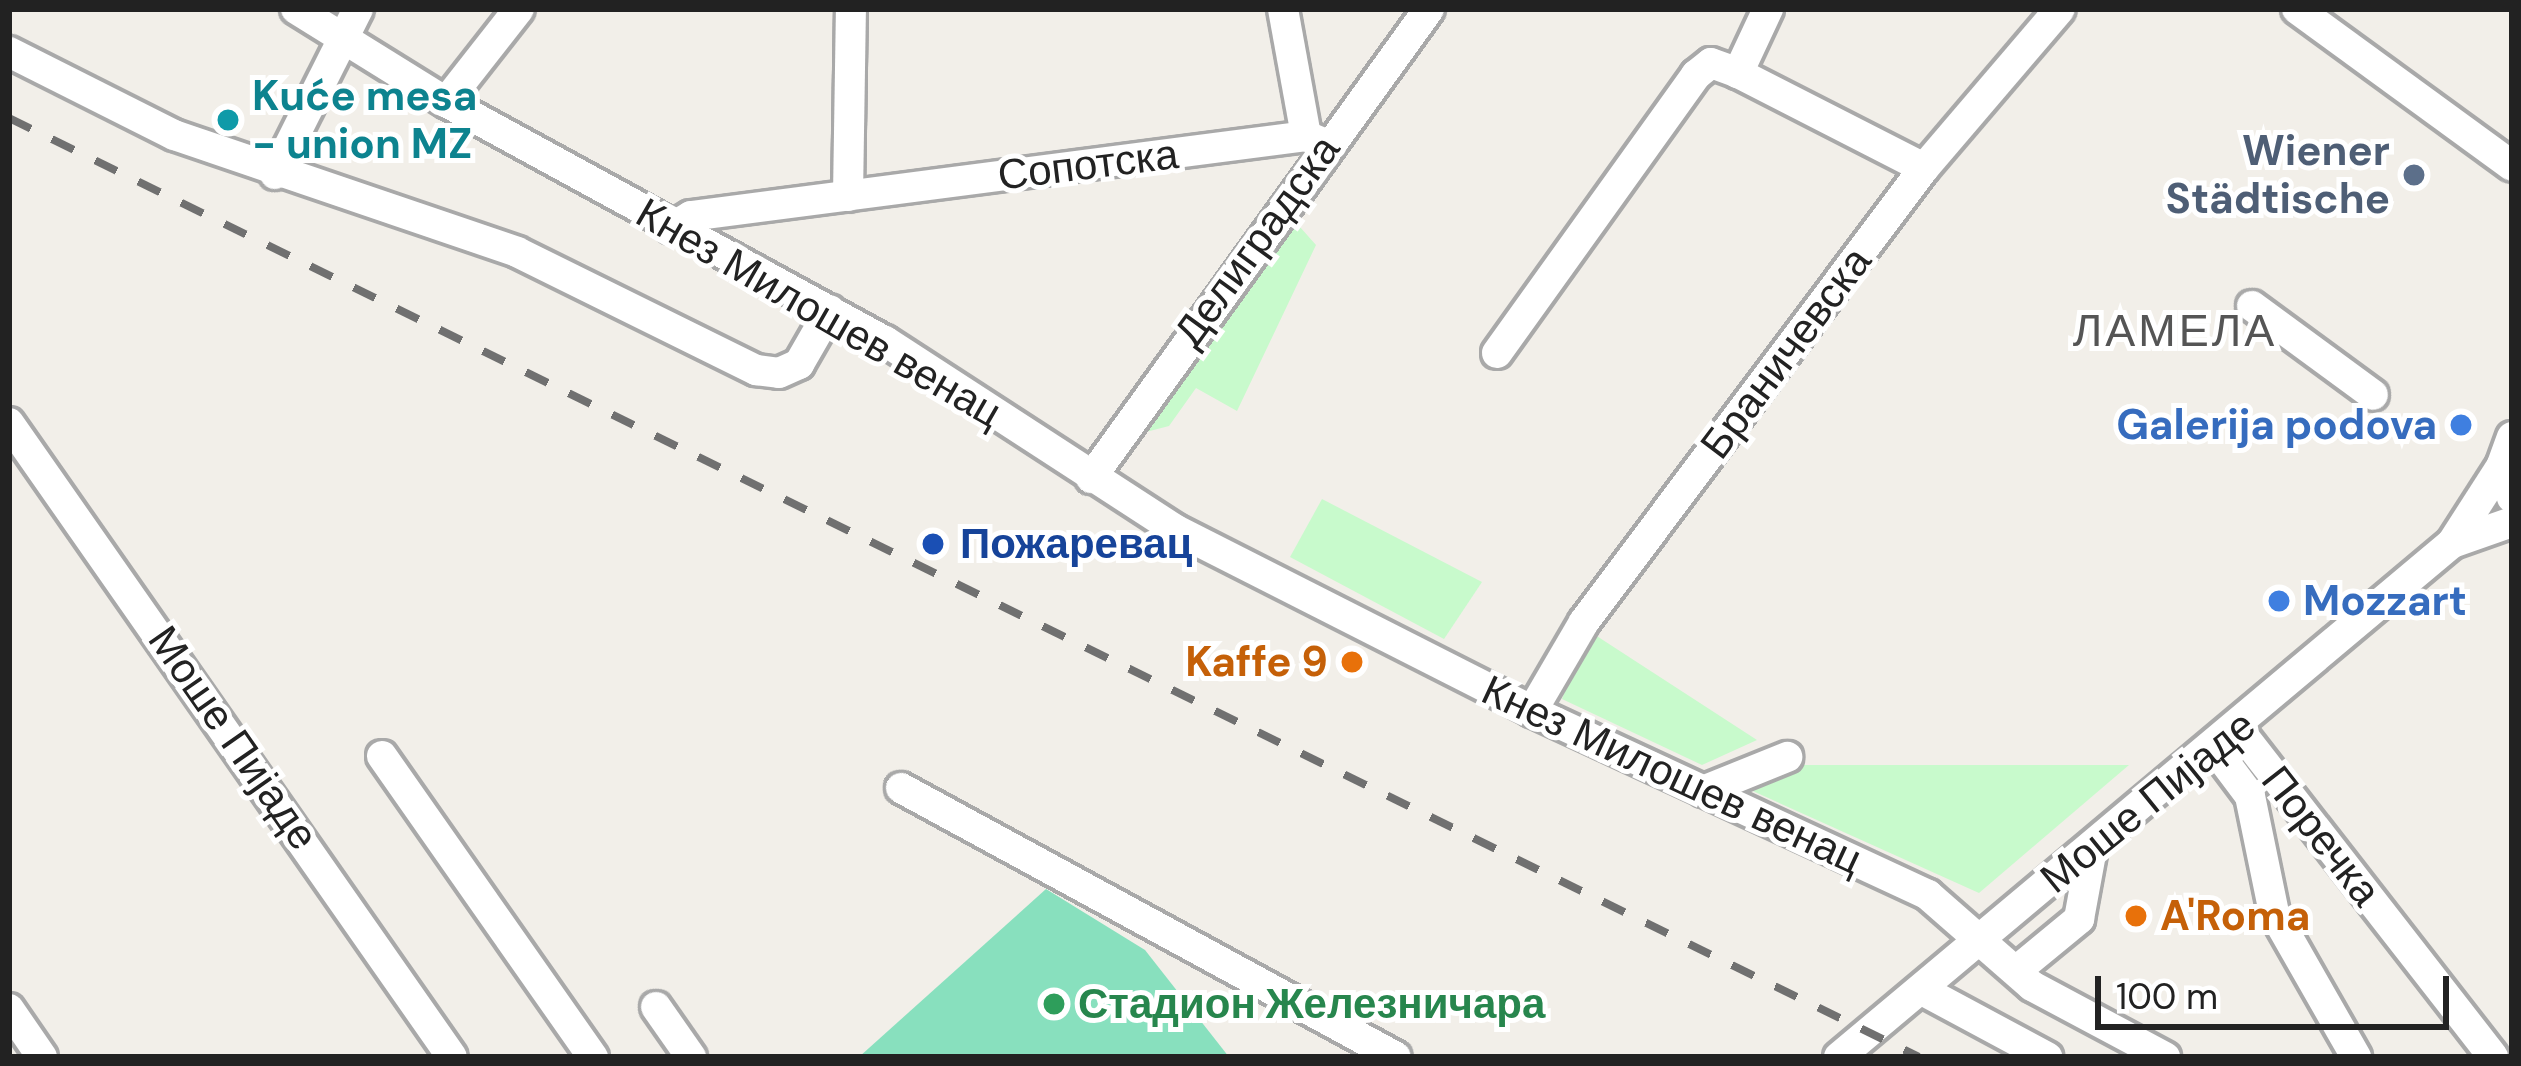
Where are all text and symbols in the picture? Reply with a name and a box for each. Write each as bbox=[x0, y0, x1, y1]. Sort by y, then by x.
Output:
place label: Kuće mesa - union MZ bbox=[252, 71, 477, 170]
marker: Kuće mesa - union MZ bbox=[215, 107, 241, 133]
street label: Делиградска bbox=[1164, 126, 1350, 356]
place label: Wiener Städtische bbox=[2166, 126, 2390, 225]
street label: Сопотска bbox=[995, 129, 1181, 201]
marker: Wiener Städtische bbox=[2401, 162, 2427, 188]
street label: Кнез Милошев венац bbox=[627, 188, 1011, 438]
street label: Браничевска bbox=[1690, 237, 1882, 469]
district label: ЛАМЕЛА bbox=[2073, 304, 2277, 358]
place label: Galerija podova bbox=[2116, 400, 2437, 450]
marker: Galerija podova bbox=[2448, 412, 2474, 438]
place label: Пожаревац bbox=[960, 519, 1192, 569]
marker: Пожаревац bbox=[917, 528, 949, 560]
place label: Mozzart bbox=[2303, 576, 2467, 626]
marker: Mozzart bbox=[2266, 588, 2292, 614]
street label: Моше Пијаде bbox=[137, 617, 329, 859]
place label: Kaffe 9 bbox=[1185, 637, 1328, 687]
marker: Kaffe 9 bbox=[1339, 649, 1365, 675]
street label: Кнез Милошев венац bbox=[1474, 665, 1870, 885]
street label: Моше Пијаде bbox=[2031, 700, 2265, 904]
street label: Поречка bbox=[2251, 756, 2391, 916]
place label: A'Roma bbox=[2160, 891, 2310, 941]
marker: A'Roma bbox=[2123, 903, 2149, 929]
scale bar bbox=[2101, 952, 2455, 1026]
text: 100 m bbox=[2116, 973, 2218, 1020]
place label: Стадион Железничара bbox=[1078, 979, 1545, 1029]
marker: Стадион Железничара bbox=[1041, 991, 1067, 1017]

